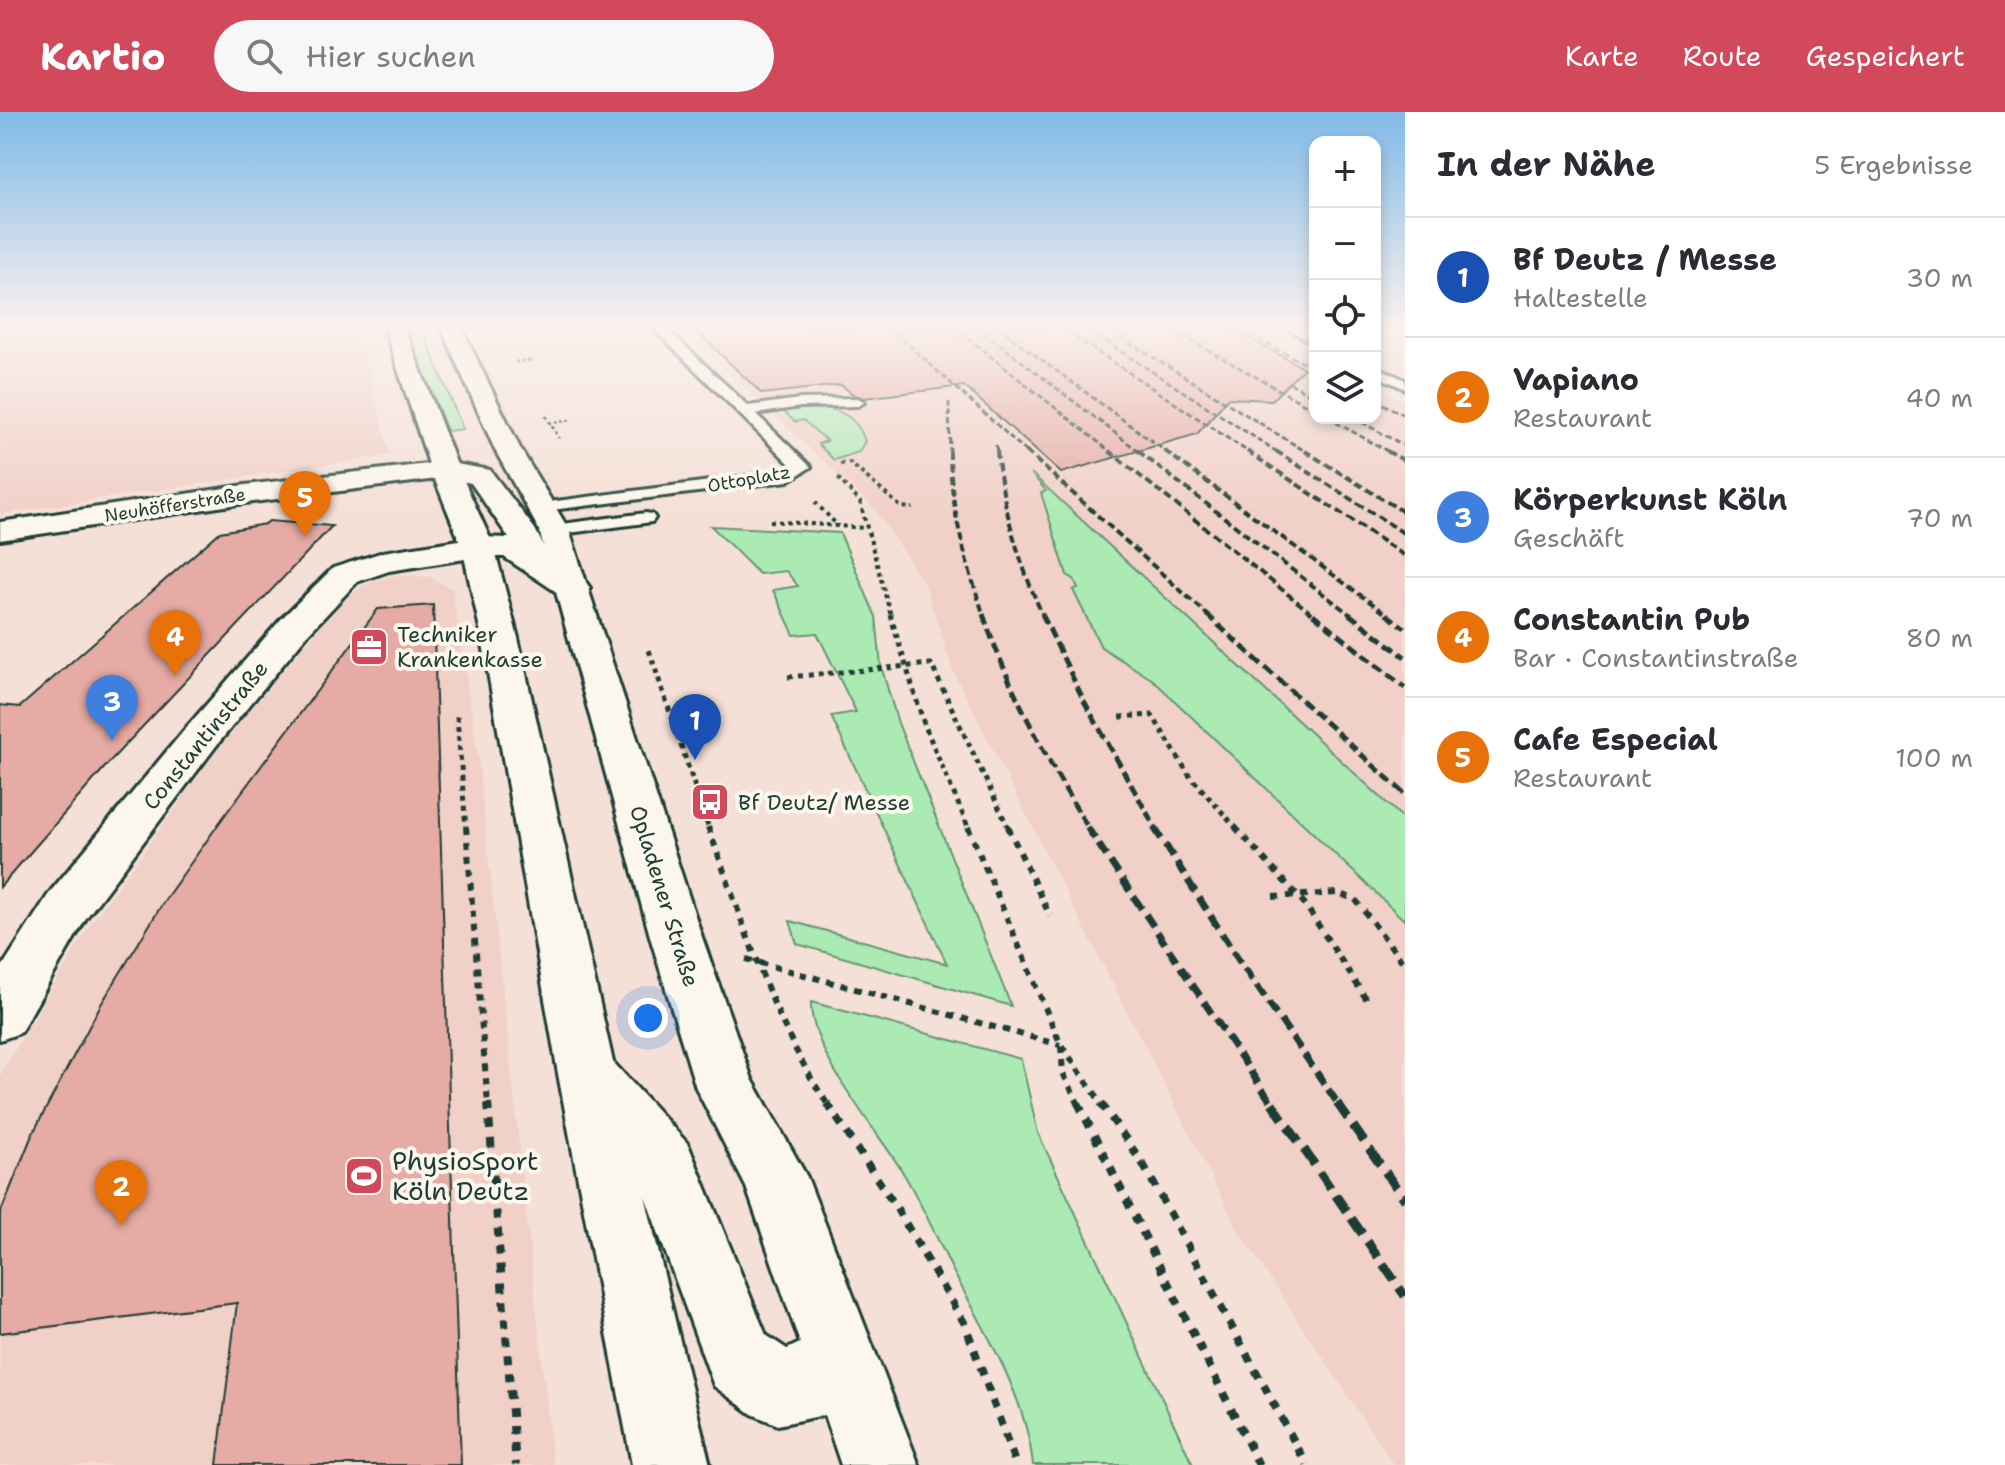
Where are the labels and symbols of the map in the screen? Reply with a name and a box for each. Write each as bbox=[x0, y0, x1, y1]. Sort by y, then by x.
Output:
street label: Ottoplatz bbox=[706, 460, 792, 498]
pin: 5 bbox=[279, 471, 331, 537]
street label: Neuhöfferstraße bbox=[103, 482, 247, 528]
pin: 4 bbox=[149, 610, 201, 676]
place label: Techniker Krankenkasse bbox=[397, 620, 543, 674]
office icon: Techniker Krankenkasse bbox=[348, 626, 390, 668]
street label: Constantinstraße bbox=[136, 655, 274, 816]
pin: 3 bbox=[86, 675, 138, 741]
pin: 1 bbox=[669, 694, 721, 760]
bus stop icon: Bf Deutz/ Messe bbox=[689, 781, 731, 823]
place label: Bf Deutz/ Messe bbox=[738, 788, 910, 817]
street label: Opladener Straße bbox=[623, 802, 706, 990]
your location bbox=[628, 998, 668, 1038]
place label: PhysioSport Köln Deutz bbox=[392, 1143, 538, 1208]
sports icon: PhysioSport Köln Deutz bbox=[343, 1155, 385, 1197]
pin: 2 bbox=[95, 1160, 147, 1226]

